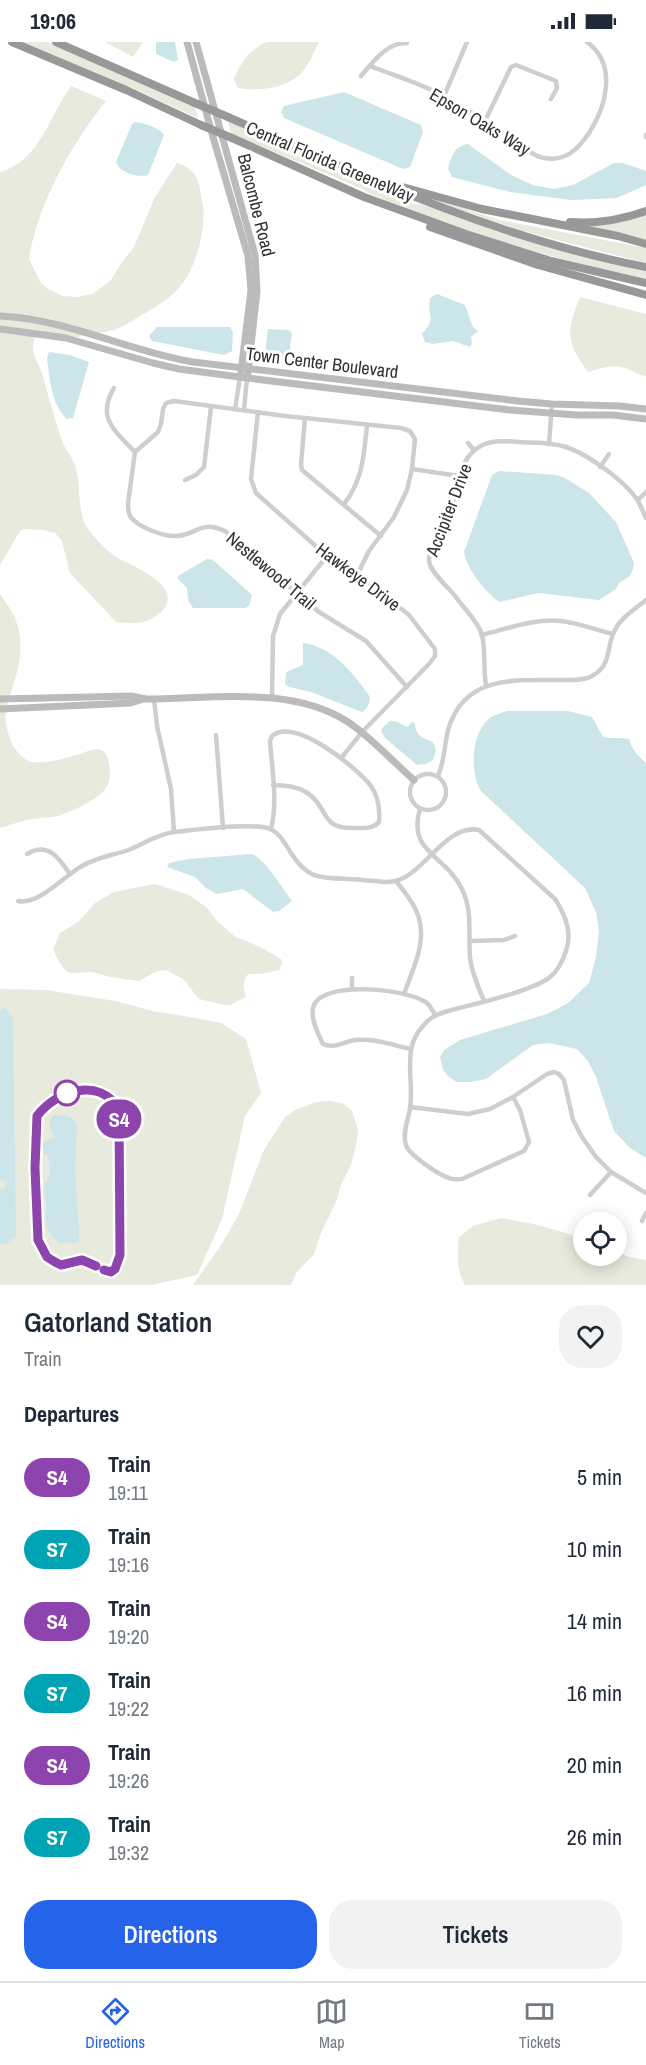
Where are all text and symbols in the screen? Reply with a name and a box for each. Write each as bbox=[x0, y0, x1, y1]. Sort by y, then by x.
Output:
text: 19:06 bbox=[30, 6, 76, 36]
street label: Epson Oaks Way bbox=[425, 82, 536, 162]
street label: Central Florida GreeneWay bbox=[242, 115, 418, 208]
street label: Balcombe Road bbox=[232, 151, 281, 259]
street label: Town Center Boulevard bbox=[244, 341, 400, 384]
street label: Accipiter Drive bbox=[419, 460, 478, 561]
street label: Nestlewood Trail bbox=[221, 526, 321, 616]
street label: Hawkeye Drive bbox=[311, 537, 406, 617]
unlabelled marker bbox=[54, 1080, 80, 1106]
line badge: S4 bbox=[92, 1100, 146, 1138]
text: S4 bbox=[108, 1105, 130, 1134]
map controls bbox=[573, 1212, 627, 1266]
button: locate bbox=[573, 1212, 627, 1266]
text: Gatorland Station bbox=[24, 1303, 212, 1341]
button: heart bbox=[559, 1305, 622, 1368]
text: Train bbox=[24, 1345, 62, 1372]
text: Departures bbox=[24, 1399, 119, 1429]
text: Train bbox=[108, 1449, 151, 1479]
text: 5 min bbox=[577, 1462, 622, 1492]
text: S4 bbox=[46, 1463, 68, 1492]
text: 19:11 bbox=[108, 1479, 148, 1506]
text: Train bbox=[108, 1521, 151, 1551]
text: 10 min bbox=[567, 1534, 622, 1564]
text: S7 bbox=[46, 1535, 68, 1564]
text: 19:16 bbox=[108, 1551, 149, 1578]
text: Train bbox=[108, 1593, 151, 1623]
text: 14 min bbox=[567, 1606, 622, 1636]
text: S4 bbox=[46, 1607, 68, 1636]
text: 19:20 bbox=[108, 1623, 149, 1650]
text: Train bbox=[108, 1665, 151, 1695]
text: 16 min bbox=[567, 1678, 622, 1708]
text: S7 bbox=[46, 1679, 68, 1708]
text: 19:22 bbox=[108, 1695, 149, 1722]
text: Train bbox=[108, 1737, 151, 1767]
text: 20 min bbox=[567, 1750, 622, 1780]
text: S4 bbox=[46, 1751, 68, 1780]
text: 19:26 bbox=[108, 1767, 149, 1794]
text: Train bbox=[108, 1809, 151, 1839]
text: 26 min bbox=[567, 1822, 622, 1852]
text: S7 bbox=[46, 1823, 68, 1852]
text: 19:32 bbox=[108, 1839, 149, 1866]
button: Directions bbox=[24, 1900, 317, 1969]
button: Tickets bbox=[329, 1900, 622, 1969]
tab: Directions bbox=[85, 1995, 145, 2053]
tab: Map bbox=[315, 1995, 348, 2053]
tab: Tickets bbox=[519, 1995, 561, 2053]

